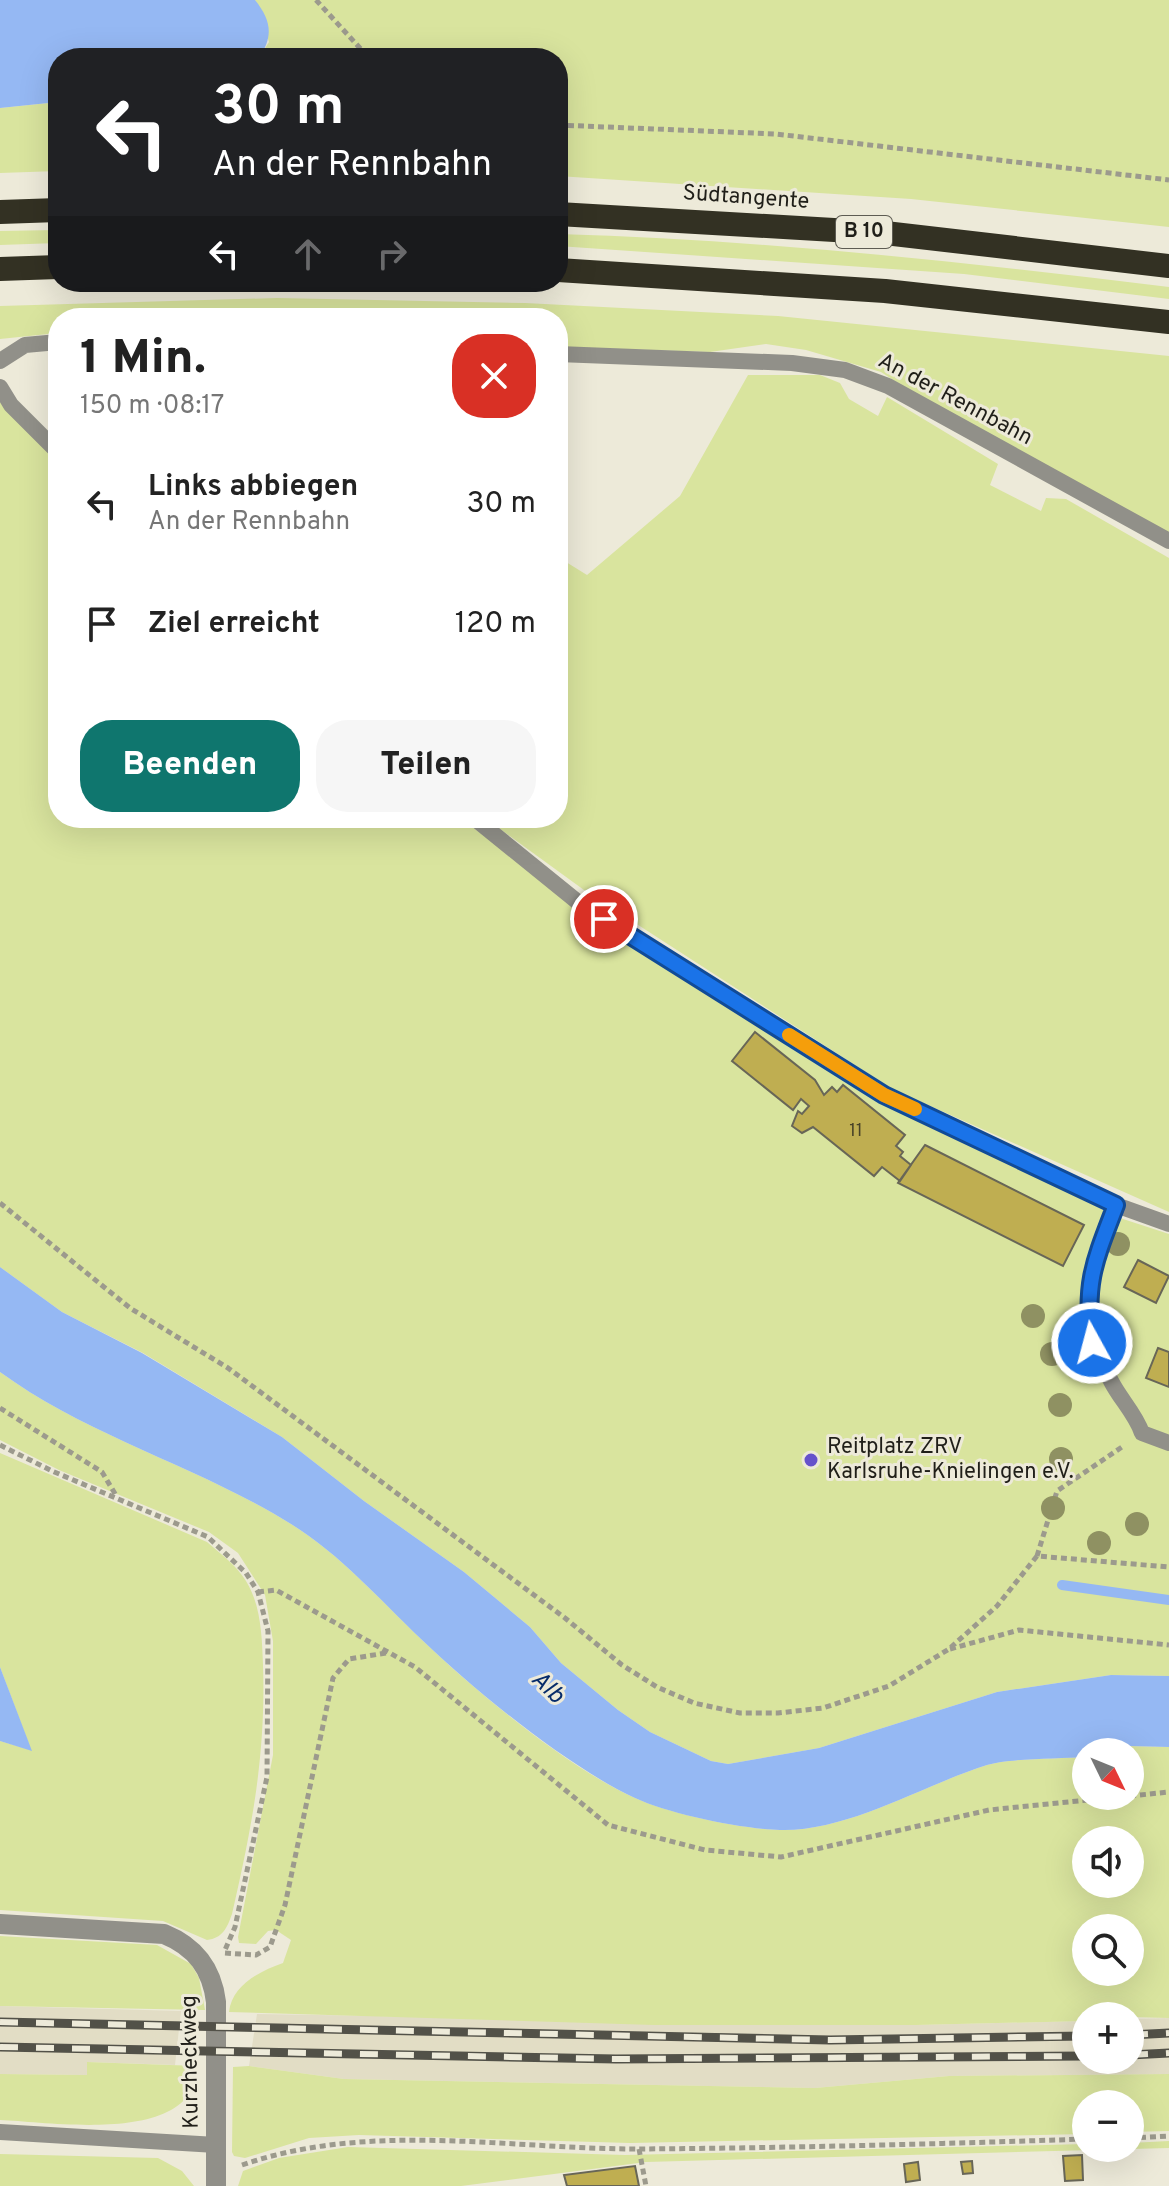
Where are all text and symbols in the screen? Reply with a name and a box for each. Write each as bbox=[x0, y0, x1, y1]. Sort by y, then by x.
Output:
text: 30 m bbox=[212, 74, 345, 144]
icon: left bbox=[80, 80, 184, 184]
text: An der Rennbahn bbox=[212, 143, 492, 189]
street label: Südtangente bbox=[682, 180, 810, 216]
road number: B 10 bbox=[836, 216, 892, 248]
icon: left bbox=[202, 232, 246, 276]
icon: ahead bbox=[286, 232, 330, 276]
icon: right bbox=[370, 232, 414, 276]
text: 1 Min. bbox=[80, 330, 206, 390]
button: close bbox=[452, 334, 536, 418]
street label: An der Rennbahn bbox=[873, 348, 1037, 452]
text: 150 m · 08:17 bbox=[80, 390, 224, 423]
text: Links abbiegen bbox=[148, 469, 358, 506]
icon: left bbox=[80, 482, 124, 526]
text: 30 m bbox=[467, 486, 536, 523]
text: An der Rennbahn bbox=[148, 506, 350, 539]
icon: arrive bbox=[80, 602, 124, 646]
text: Ziel erreicht bbox=[148, 606, 320, 643]
text: 120 m bbox=[455, 606, 536, 643]
button: Beenden bbox=[80, 720, 300, 812]
button: Teilen bbox=[316, 720, 536, 812]
pin bbox=[570, 885, 638, 953]
icon: arrive bbox=[582, 897, 626, 941]
house number: 11 bbox=[849, 1120, 863, 1143]
position arrow bbox=[1050, 1301, 1134, 1385]
place label: Reitplatz ZRV Karlsruhe-Knielingen e.V. bbox=[827, 1434, 1074, 1486]
marker: Reitplatz ZRV Karlsruhe-Knielingen e.V. bbox=[802, 1451, 820, 1469]
water label: Alb bbox=[524, 1665, 571, 1712]
north arrow bbox=[1072, 1738, 1144, 1810]
map controls bbox=[1072, 1738, 1144, 2162]
button: sound bbox=[1072, 1826, 1144, 1898]
button: search bbox=[1072, 1914, 1144, 1986]
street label: Kurzheckweg bbox=[176, 1995, 206, 2129]
button: + bbox=[1072, 2002, 1144, 2074]
button: − bbox=[1072, 2090, 1144, 2162]

